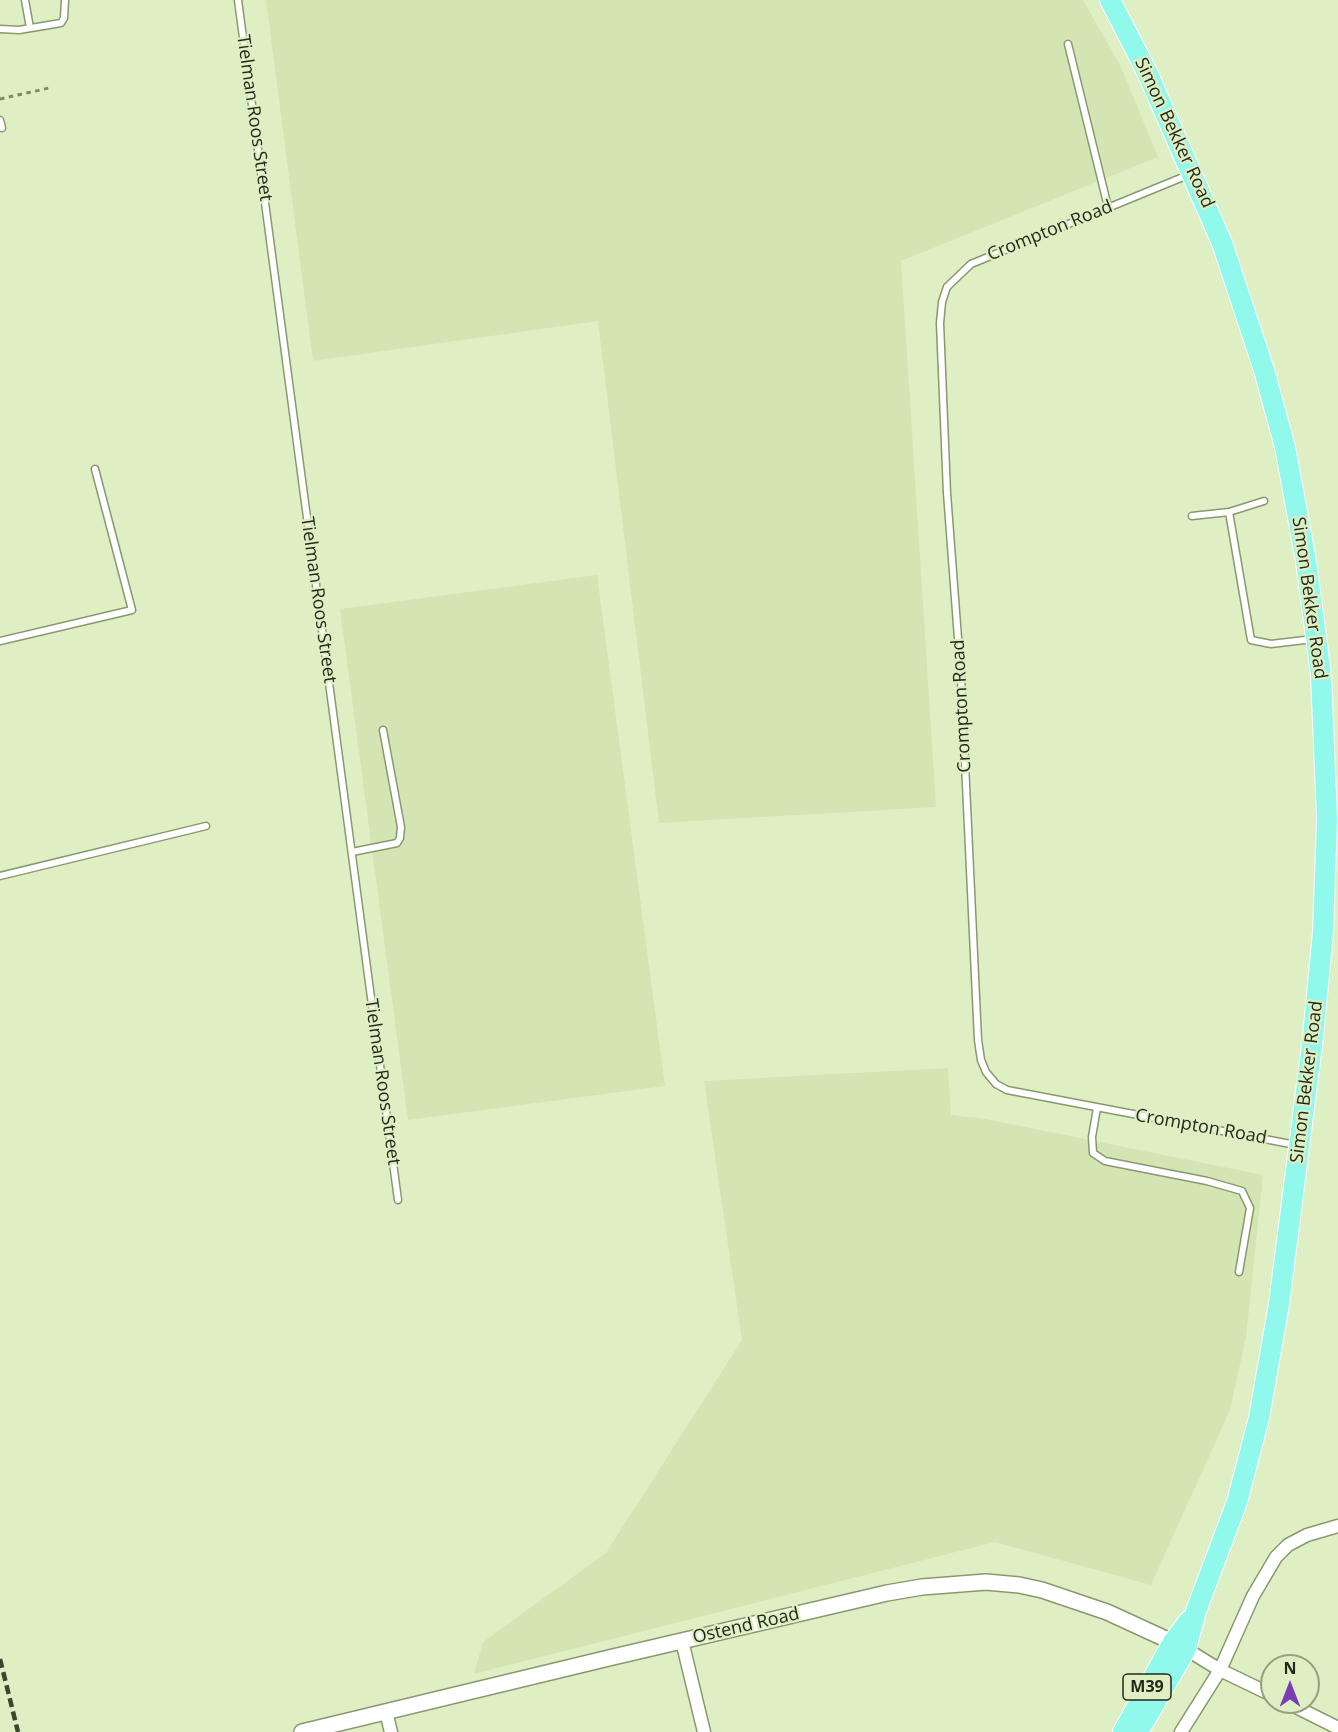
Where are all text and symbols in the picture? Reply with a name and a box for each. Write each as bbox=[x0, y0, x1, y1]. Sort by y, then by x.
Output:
street label: Tielman Roos Street bbox=[232, 33, 276, 203]
street label: Simon Bekker Road bbox=[1130, 54, 1218, 212]
street label: Crompton Road bbox=[984, 196, 1116, 266]
street label: Tielman Roos Street bbox=[296, 515, 340, 685]
street label: Simon Bekker Road bbox=[1287, 516, 1331, 680]
street label: Crompton Road bbox=[948, 639, 976, 773]
street label: Tielman Roos Street bbox=[360, 997, 404, 1167]
street label: Simon Bekker Road bbox=[1286, 1000, 1328, 1164]
street label: Crompton Road bbox=[1134, 1105, 1268, 1149]
street label: Ostend Road bbox=[691, 1603, 801, 1649]
north arrow bbox=[1260, 1654, 1320, 1714]
text: N bbox=[1283, 1657, 1297, 1679]
road number: M39 bbox=[1123, 1674, 1171, 1700]

